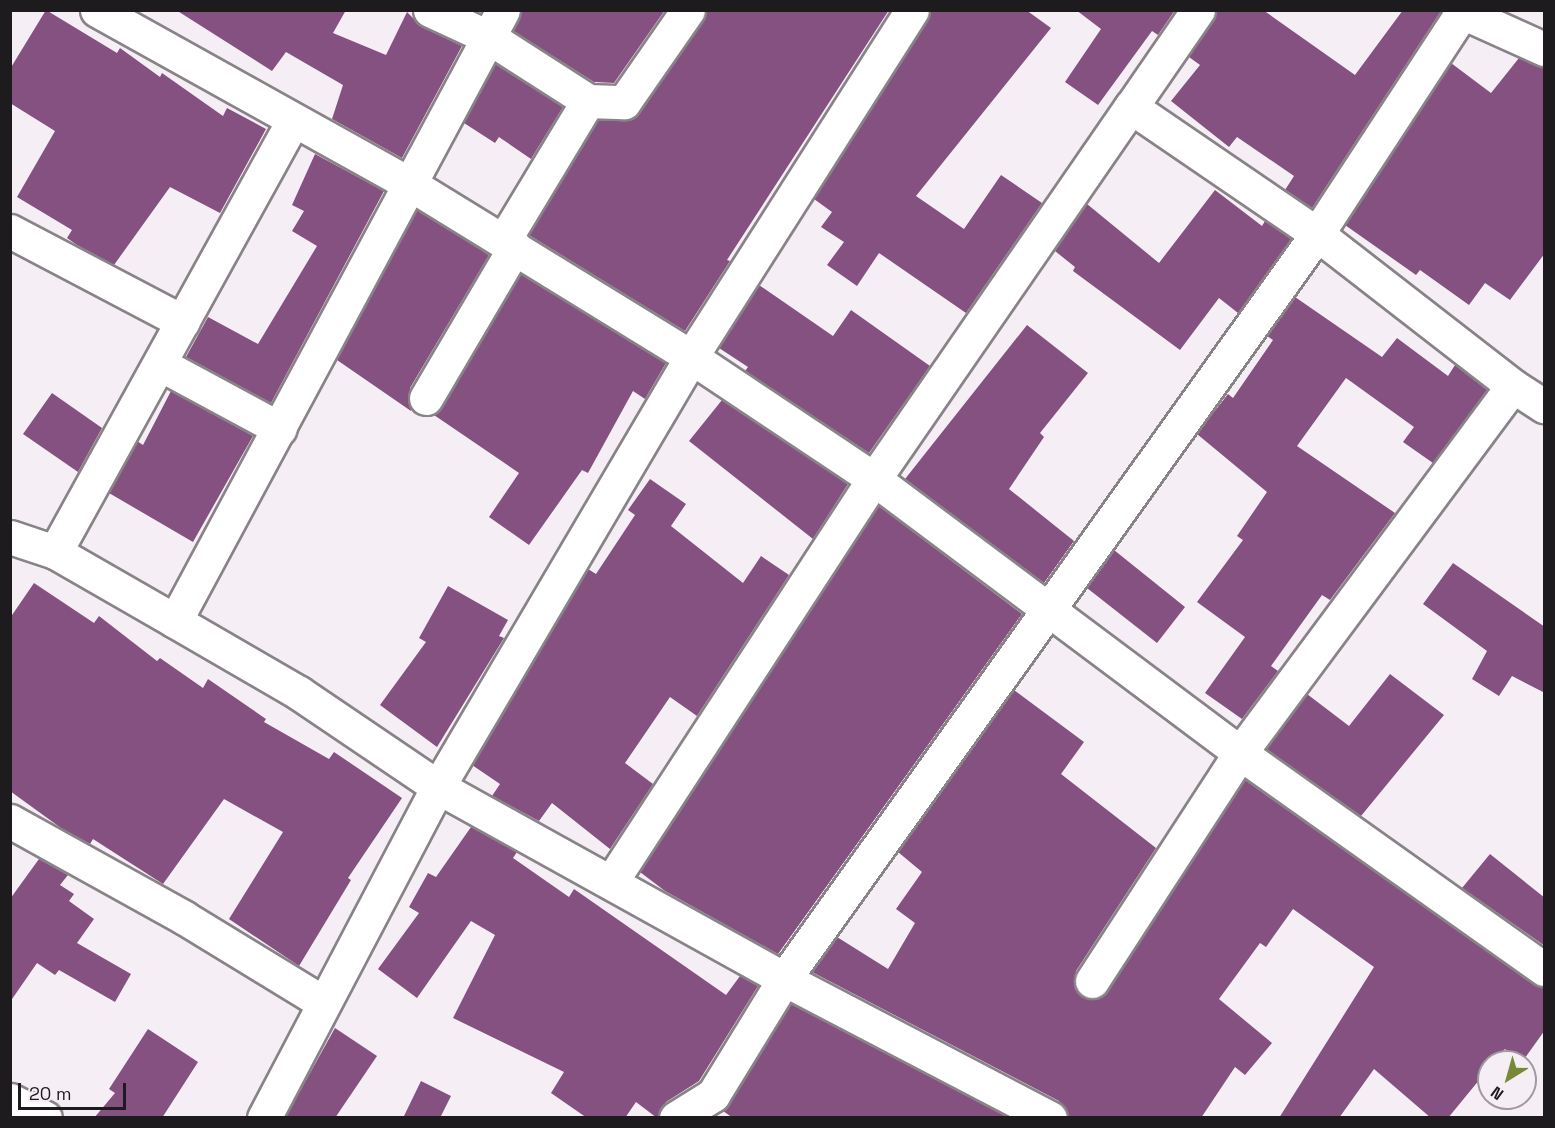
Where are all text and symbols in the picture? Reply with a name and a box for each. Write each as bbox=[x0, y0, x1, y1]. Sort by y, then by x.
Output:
north arrow bbox=[1477, 1050, 1537, 1110]
scale bar bbox=[21, 1071, 129, 1109]
text: 20 m bbox=[29, 1082, 72, 1105]
text: N bbox=[1486, 1082, 1508, 1105]

